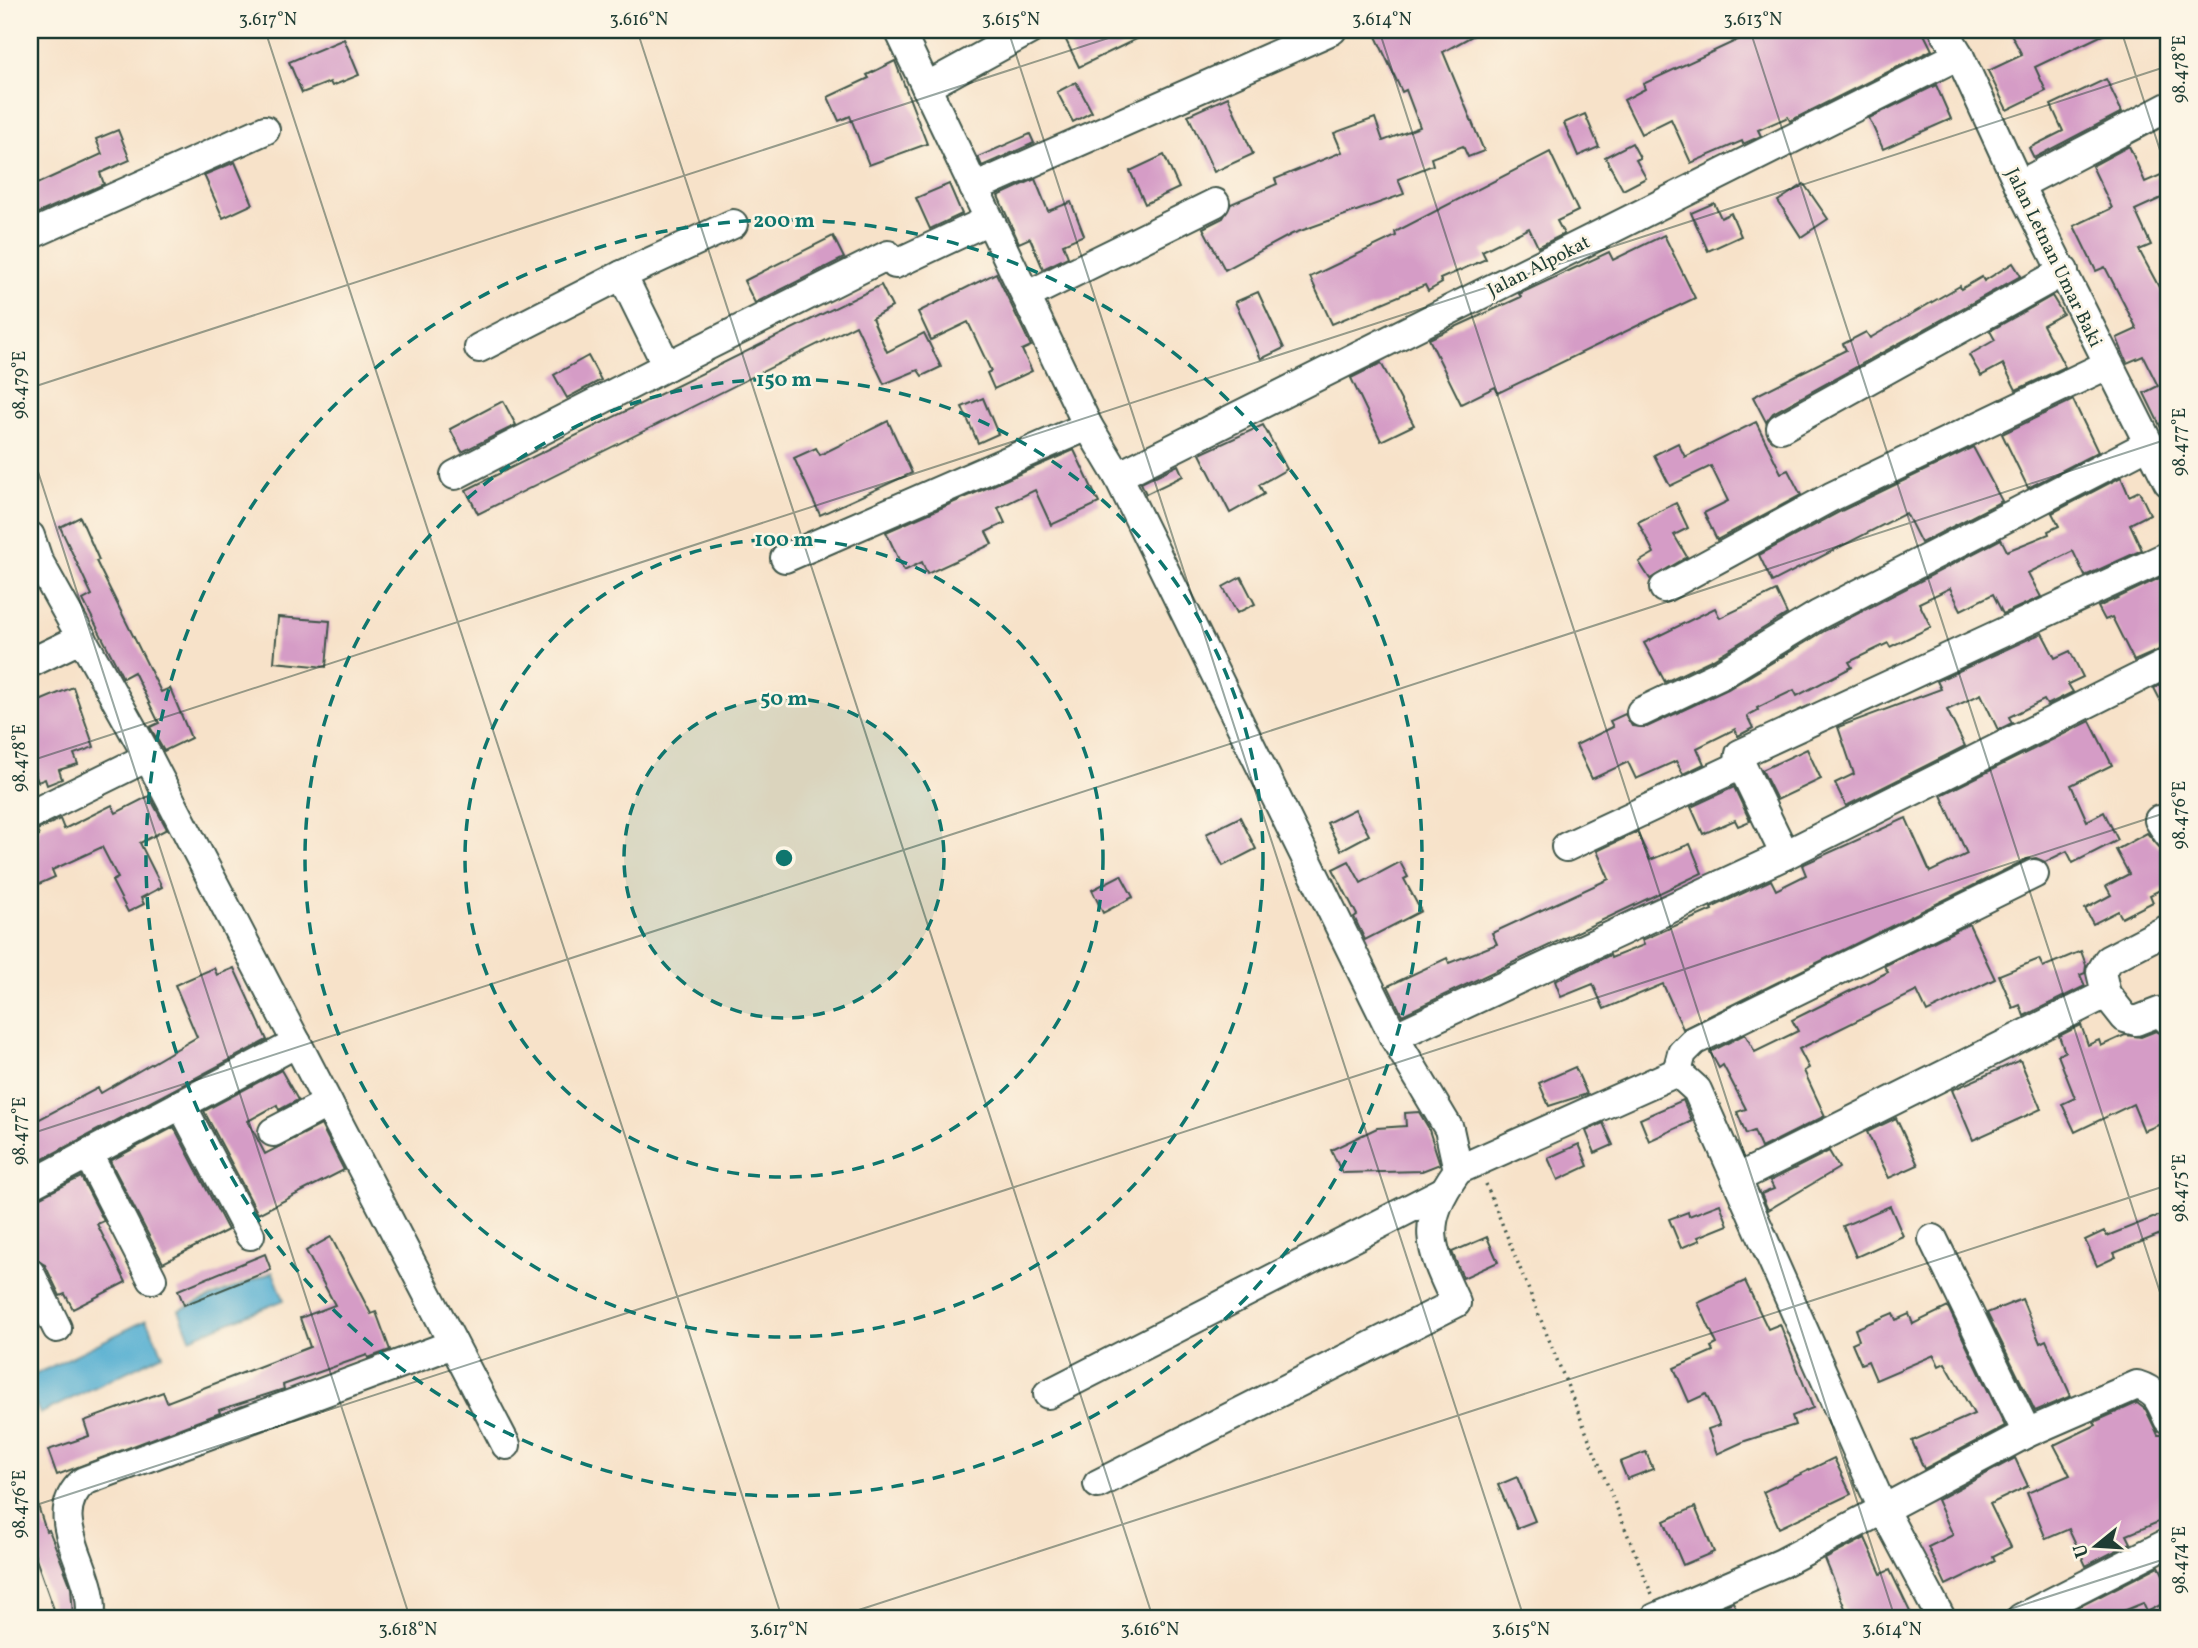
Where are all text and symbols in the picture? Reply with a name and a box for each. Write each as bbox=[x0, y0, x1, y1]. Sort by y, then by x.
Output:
text: 3.617°N bbox=[239, 8, 297, 33]
text: 3.616°N bbox=[610, 8, 668, 33]
text: 3.615°N bbox=[982, 8, 1040, 33]
text: 3.614°N bbox=[1352, 8, 1412, 33]
text: 3.613°N bbox=[1724, 8, 1782, 33]
text: 98.478°E bbox=[2168, 35, 2193, 103]
street label: Jalan Letnan Umar Baki bbox=[1998, 164, 2108, 352]
text: 200 m bbox=[753, 207, 815, 236]
street label: Jalan Alpokat bbox=[1483, 230, 1595, 304]
text: 98.479°E bbox=[8, 351, 33, 419]
text: 150 m bbox=[756, 366, 812, 395]
text: 98.477°E bbox=[2168, 408, 2193, 476]
text: 100 m bbox=[754, 526, 814, 555]
text: 50 m bbox=[760, 685, 808, 714]
text: 98.478°E bbox=[8, 724, 33, 792]
text: 98.476°E bbox=[2168, 780, 2193, 849]
centre of rings bbox=[772, 846, 796, 870]
text: 98.477°E bbox=[8, 1097, 33, 1165]
text: 98.475°E bbox=[2168, 1154, 2193, 1222]
text: 98.476°E bbox=[8, 1469, 33, 1538]
north arrow bbox=[2062, 1512, 2132, 1582]
text: 98.474°E bbox=[2168, 1526, 2193, 1594]
text: U bbox=[2067, 1540, 2096, 1561]
text: 3.618°N bbox=[379, 1618, 437, 1643]
text: 3.617°N bbox=[750, 1618, 808, 1643]
text: 3.616°N bbox=[1121, 1618, 1179, 1643]
text: 3.615°N bbox=[1492, 1618, 1550, 1643]
text: 3.614°N bbox=[1862, 1618, 1922, 1643]

